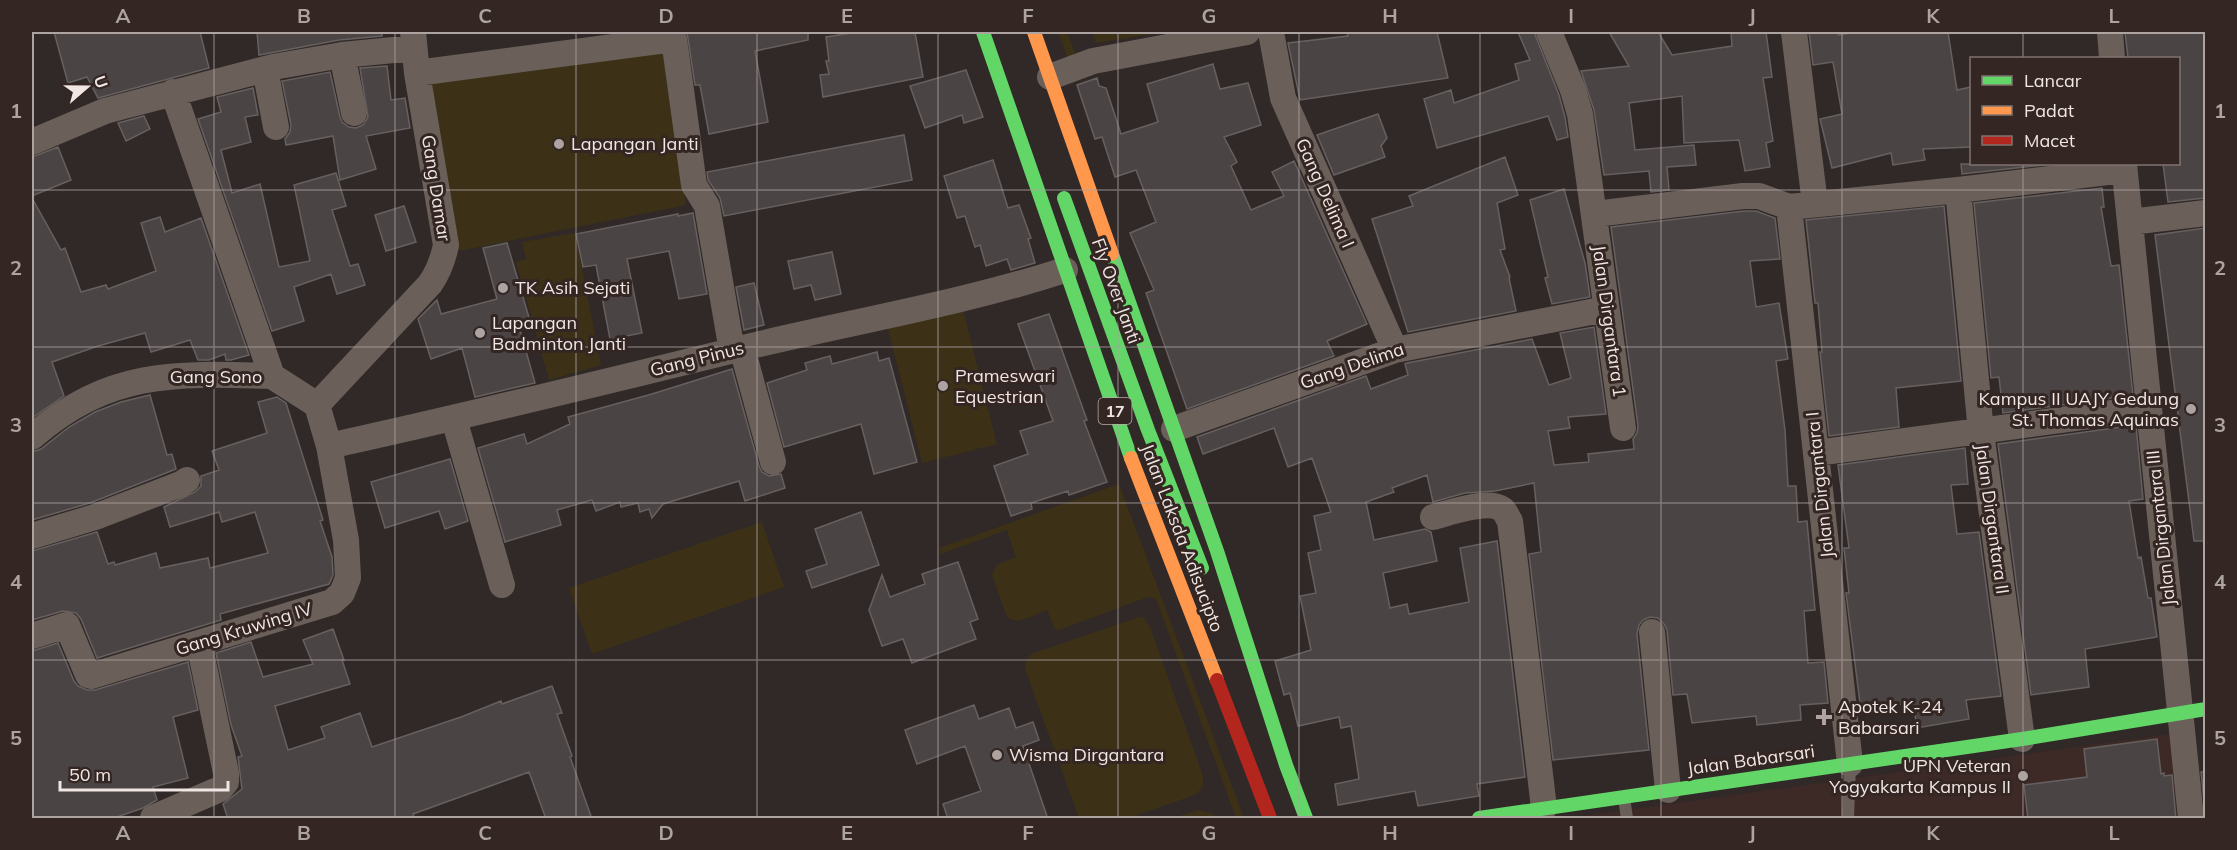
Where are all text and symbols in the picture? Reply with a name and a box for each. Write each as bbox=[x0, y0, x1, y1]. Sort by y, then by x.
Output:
text: A bbox=[116, 3, 131, 28]
text: B bbox=[297, 3, 311, 28]
text: C bbox=[478, 3, 492, 28]
text: D bbox=[658, 3, 674, 28]
text: E bbox=[841, 3, 853, 28]
text: F bbox=[1022, 3, 1034, 28]
text: G bbox=[1202, 3, 1216, 28]
text: H bbox=[1382, 3, 1398, 28]
text: I bbox=[1568, 3, 1574, 28]
text: J bbox=[1748, 3, 1756, 28]
text: K bbox=[1926, 3, 1940, 28]
text: L bbox=[2108, 3, 2120, 28]
north arrow bbox=[57, 57, 117, 117]
legend bbox=[1970, 57, 2180, 165]
text: Lancar bbox=[2024, 69, 2082, 92]
text: U bbox=[90, 73, 113, 91]
text: 1 bbox=[10, 98, 22, 123]
text: 1 bbox=[2214, 98, 2226, 123]
text: Padat bbox=[2024, 99, 2074, 122]
text: Macet bbox=[2024, 129, 2075, 152]
place label: Lapangan Janti bbox=[571, 132, 699, 155]
street label: Gang Damar bbox=[417, 133, 456, 243]
street label: Gang Delima I bbox=[1291, 134, 1360, 251]
marker: Lapangan Janti bbox=[552, 137, 566, 151]
street label: Fly Over Janti bbox=[1087, 235, 1146, 347]
street label: Jalan Dirgantara 1 bbox=[1587, 243, 1632, 398]
text: 2 bbox=[10, 255, 22, 280]
text: 2 bbox=[2214, 255, 2226, 280]
place label: TK Asih Sejati bbox=[515, 276, 630, 299]
marker: TK Asih Sejati bbox=[496, 281, 510, 295]
place label: Lapangan Badminton Janti bbox=[492, 311, 626, 355]
marker: Lapangan Badminton Janti bbox=[473, 326, 487, 340]
street label: Gang Pinus bbox=[648, 336, 746, 381]
street label: Gang Delima bbox=[1297, 337, 1407, 394]
place label: Prameswari Equestrian bbox=[955, 364, 1055, 408]
street label: Gang Sono bbox=[170, 365, 262, 388]
marker: Prameswari Equestrian bbox=[936, 379, 950, 393]
place label: Kampus II UAJY Gedung St. Thomas Aquinas bbox=[1978, 387, 2179, 431]
road number: 17 bbox=[1098, 398, 1132, 424]
marker: Kampus II UAJY Gedung St. Thomas Aquinas bbox=[2184, 402, 2198, 416]
street label: Jalan Dirgantara I bbox=[1800, 411, 1839, 559]
text: 3 bbox=[10, 412, 22, 437]
text: 3 bbox=[2214, 412, 2226, 437]
street label: Jalan Laksda Adisucipto bbox=[1136, 440, 1229, 635]
street label: Jalan Dirgantara II bbox=[1971, 442, 2014, 596]
street label: Jalan Dirgantara III bbox=[2141, 449, 2180, 607]
text: 4 bbox=[10, 569, 22, 594]
text: 4 bbox=[2214, 569, 2226, 594]
street label: Gang Kruwing IV bbox=[173, 597, 315, 660]
place label: Apotek K-24 Babarsari bbox=[1838, 695, 1943, 739]
marker: Apotek K-24 Babarsari bbox=[1815, 708, 1833, 726]
text: 5 bbox=[10, 725, 22, 750]
text: 5 bbox=[2214, 725, 2226, 750]
street label: Jalan Babarsari bbox=[1686, 739, 1816, 780]
place label: Wisma Dirgantara bbox=[1009, 743, 1164, 766]
marker: Wisma Dirgantara bbox=[990, 748, 1004, 762]
scale bar bbox=[60, 754, 228, 792]
place label: UPN Veteran Yogyakarta Kampus II bbox=[1828, 754, 2011, 798]
text: 50 m bbox=[69, 763, 111, 786]
marker: UPN Veteran Yogyakarta Kampus II bbox=[2016, 769, 2030, 783]
text: A bbox=[116, 820, 131, 845]
text: B bbox=[297, 820, 311, 845]
text: C bbox=[478, 820, 492, 845]
text: D bbox=[658, 820, 674, 845]
text: E bbox=[841, 820, 853, 845]
text: F bbox=[1022, 820, 1034, 845]
text: G bbox=[1202, 820, 1216, 845]
text: H bbox=[1382, 820, 1398, 845]
text: I bbox=[1568, 820, 1574, 845]
text: J bbox=[1748, 820, 1756, 845]
text: K bbox=[1926, 820, 1940, 845]
text: L bbox=[2108, 820, 2120, 845]

